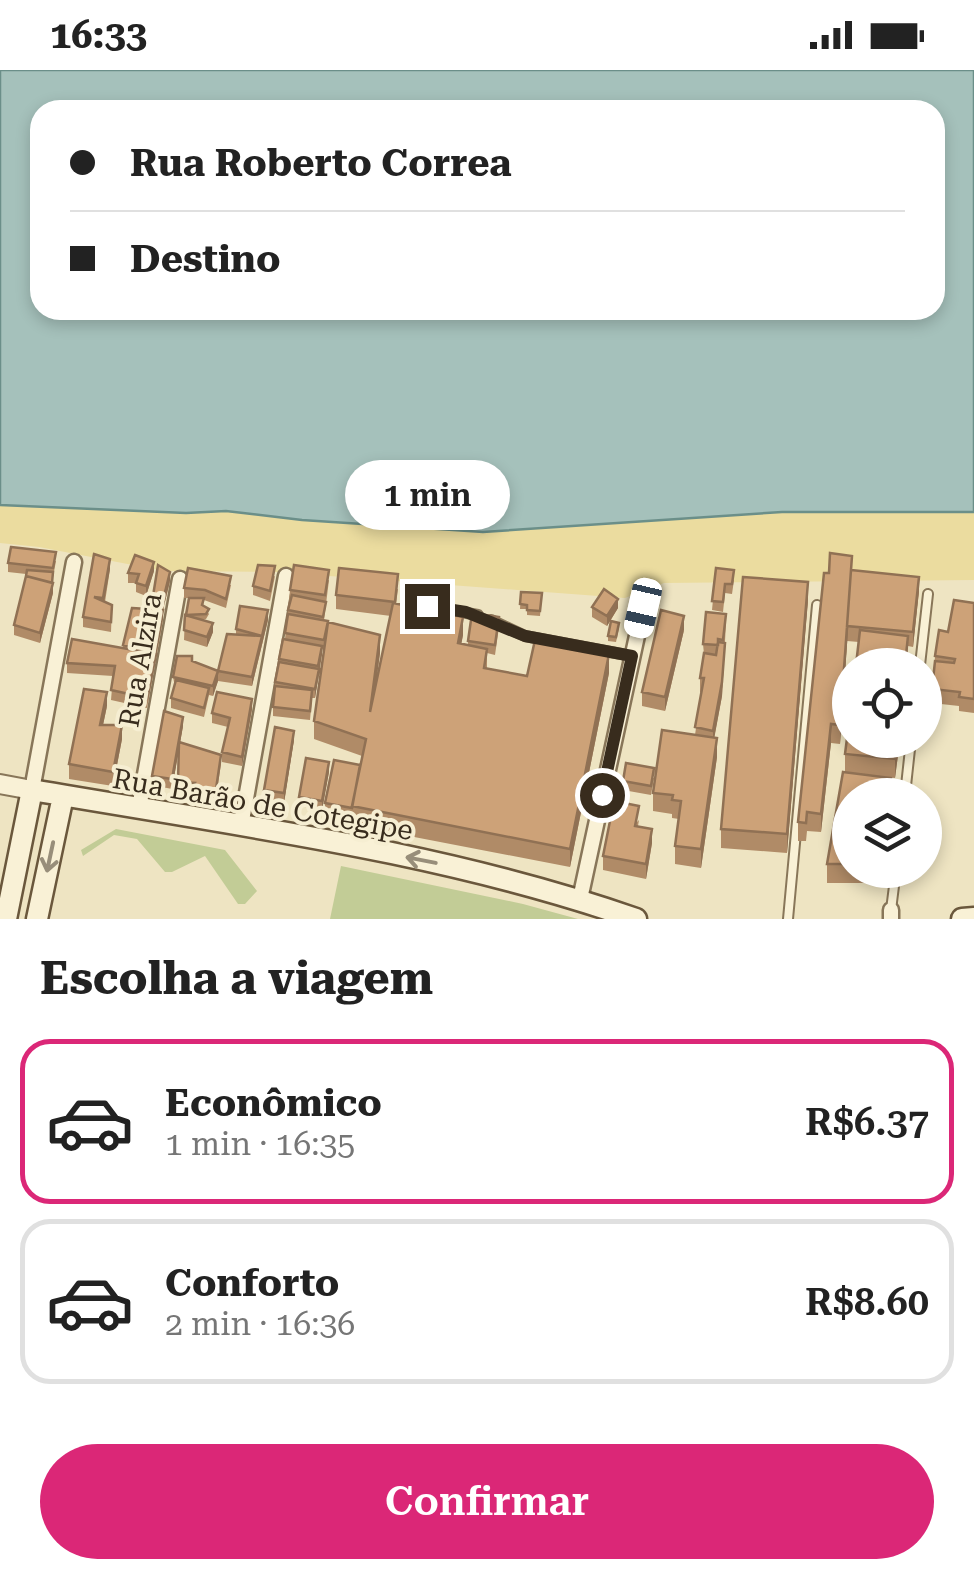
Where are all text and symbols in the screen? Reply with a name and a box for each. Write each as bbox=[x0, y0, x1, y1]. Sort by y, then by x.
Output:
text: 16:33 bbox=[50, 13, 147, 57]
text: Rua Roberto Correa bbox=[130, 141, 512, 185]
text: Destino bbox=[130, 237, 281, 281]
callout: 1 min bbox=[344, 461, 510, 531]
text: 1 min bbox=[383, 476, 472, 514]
car bbox=[622, 575, 664, 641]
route end bbox=[405, 584, 450, 629]
street label: Rua Alzira bbox=[112, 590, 169, 730]
map controls bbox=[832, 648, 942, 888]
button: locate bbox=[832, 648, 942, 758]
street label: Rua Barão de Cotegipe bbox=[110, 762, 416, 847]
route start bbox=[580, 773, 625, 818]
button: layers bbox=[832, 778, 942, 888]
one-way arrow bbox=[39, 840, 58, 872]
one-way arrow bbox=[405, 850, 438, 869]
text: Escolha a viagem bbox=[40, 952, 433, 1005]
icon: car bbox=[45, 1077, 135, 1167]
text: Econômico bbox=[165, 1081, 382, 1125]
text: R$6.37 bbox=[805, 1100, 929, 1144]
text: 1 min · 16:35 bbox=[165, 1125, 355, 1163]
icon: car bbox=[45, 1257, 135, 1347]
text: Conforto bbox=[165, 1261, 339, 1305]
text: R$8.60 bbox=[805, 1280, 929, 1324]
text: 2 min · 16:36 bbox=[165, 1305, 355, 1343]
button: Confirmar bbox=[40, 1444, 934, 1559]

